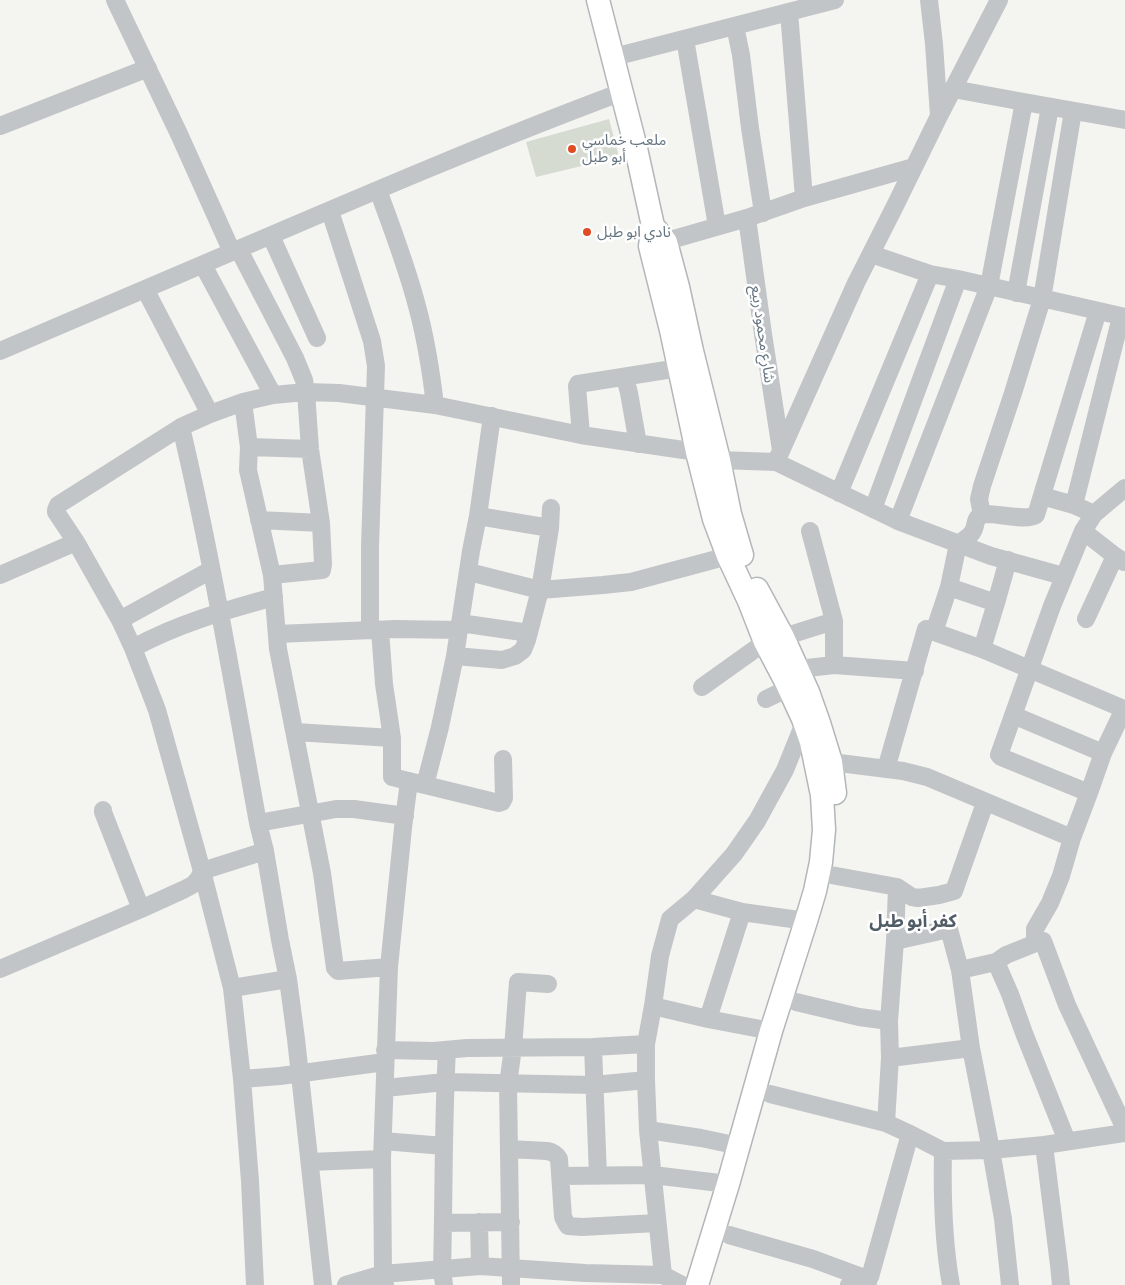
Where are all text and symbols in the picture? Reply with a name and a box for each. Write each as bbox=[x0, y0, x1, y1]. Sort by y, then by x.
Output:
place label: ملعب خماسي أبو طبل bbox=[582, 131, 666, 166]
marker: ملعب خماسي أبو طبل bbox=[566, 143, 578, 155]
place label: نادي ابو طبل bbox=[597, 223, 671, 241]
marker: نادي ابو طبل bbox=[581, 226, 593, 238]
street label: شارع محمود ربيع bbox=[747, 284, 779, 384]
district label: كفر أبو طبل bbox=[869, 910, 957, 932]

